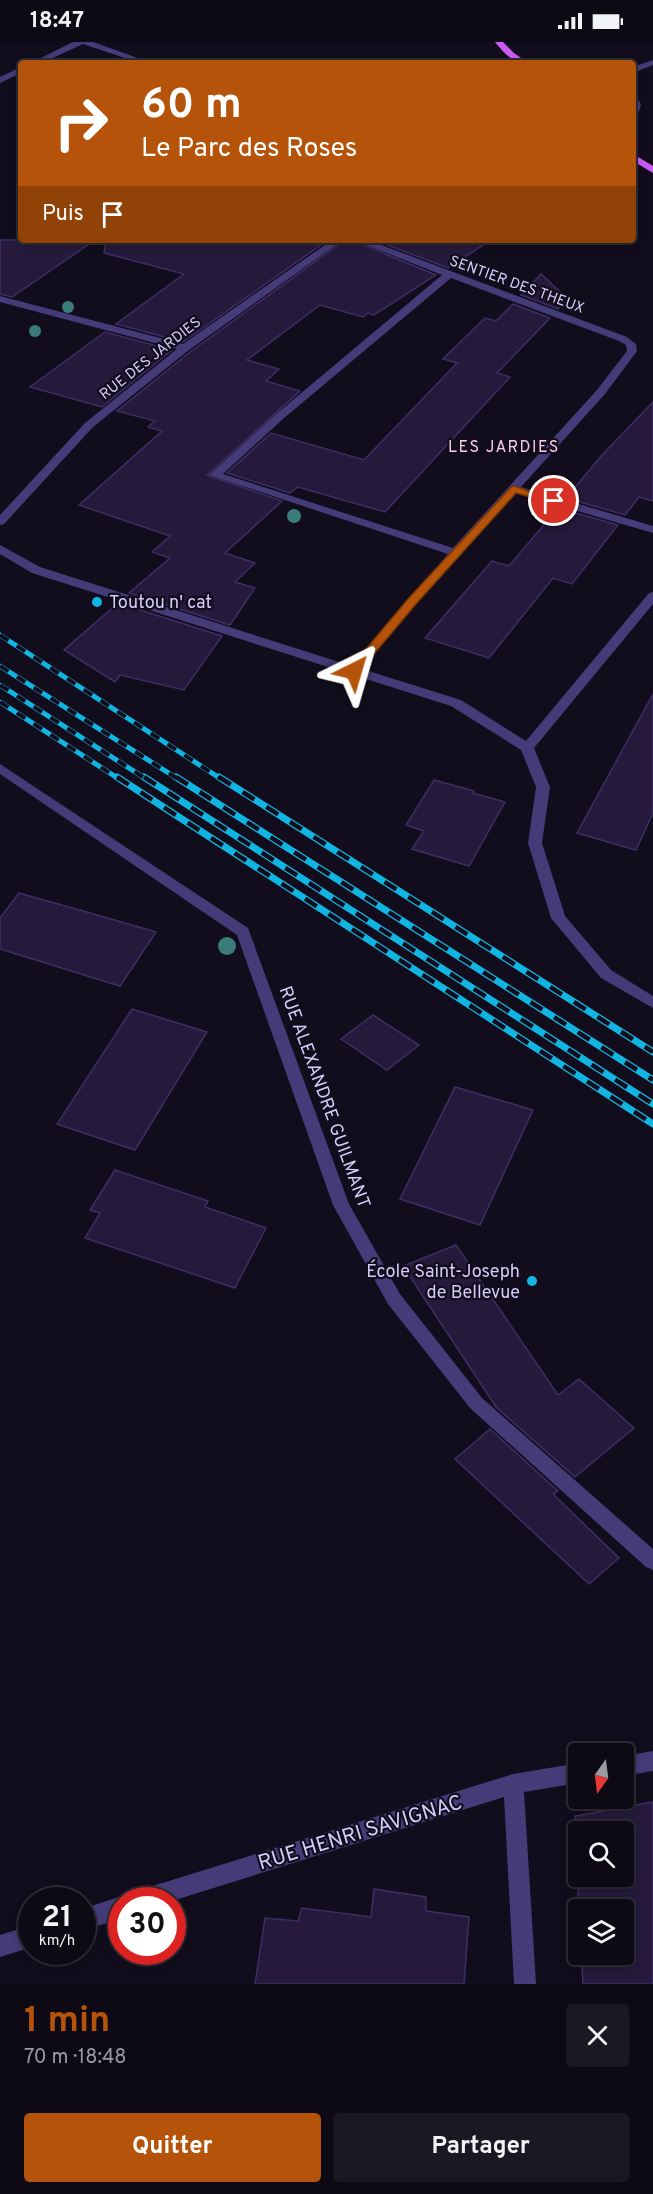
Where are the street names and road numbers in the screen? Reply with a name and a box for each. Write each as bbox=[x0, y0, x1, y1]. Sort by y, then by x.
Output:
street label: SENTIER DES THEUX bbox=[447, 252, 586, 319]
street label: RUE DES JARDIES bbox=[96, 314, 206, 405]
street label: RUE ALEXANDRE GUILMANT bbox=[273, 983, 375, 1212]
street label: RUE HENRI SAVIGNAC bbox=[255, 1790, 466, 1877]

